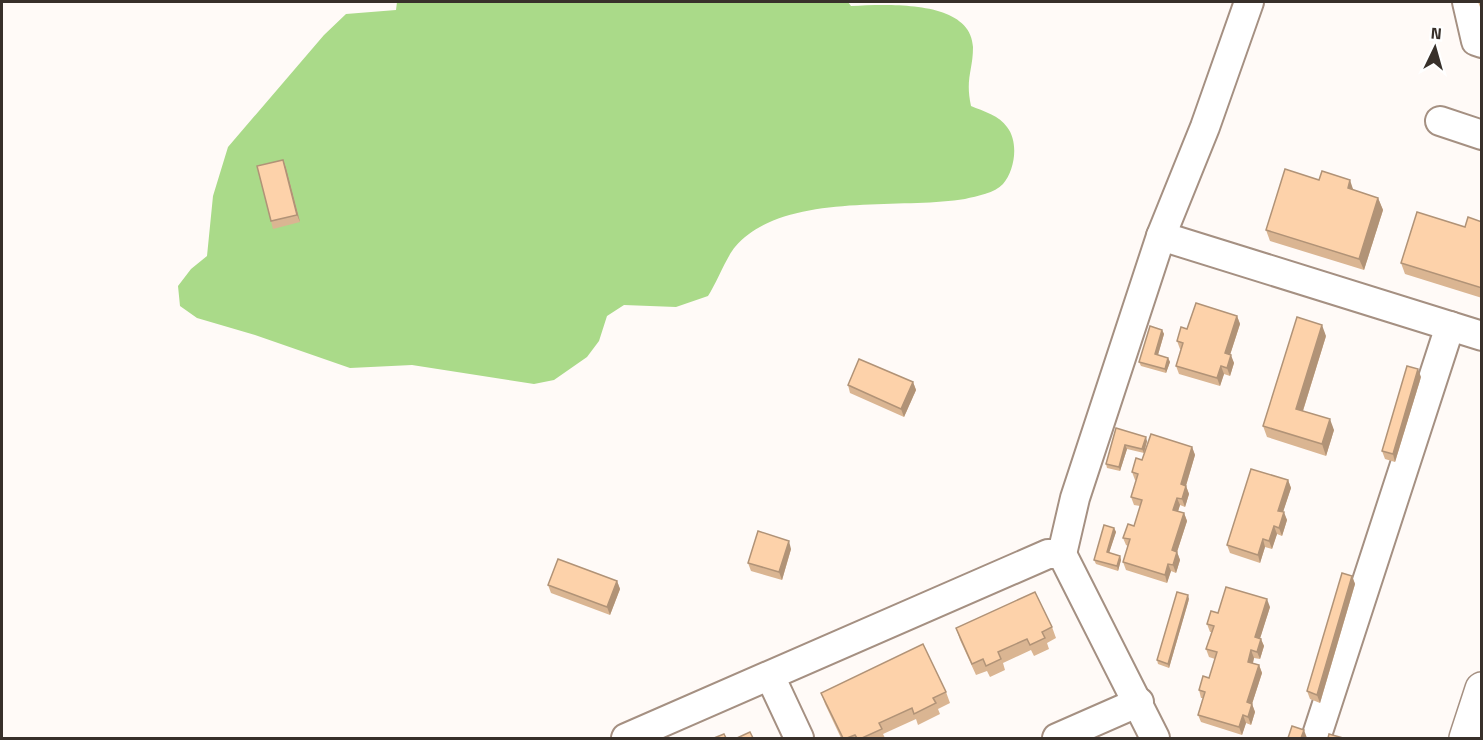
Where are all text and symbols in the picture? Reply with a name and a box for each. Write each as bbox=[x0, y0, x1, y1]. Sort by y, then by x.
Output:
north arrow bbox=[1405, 18, 1465, 78]
text: N bbox=[1430, 21, 1443, 45]

